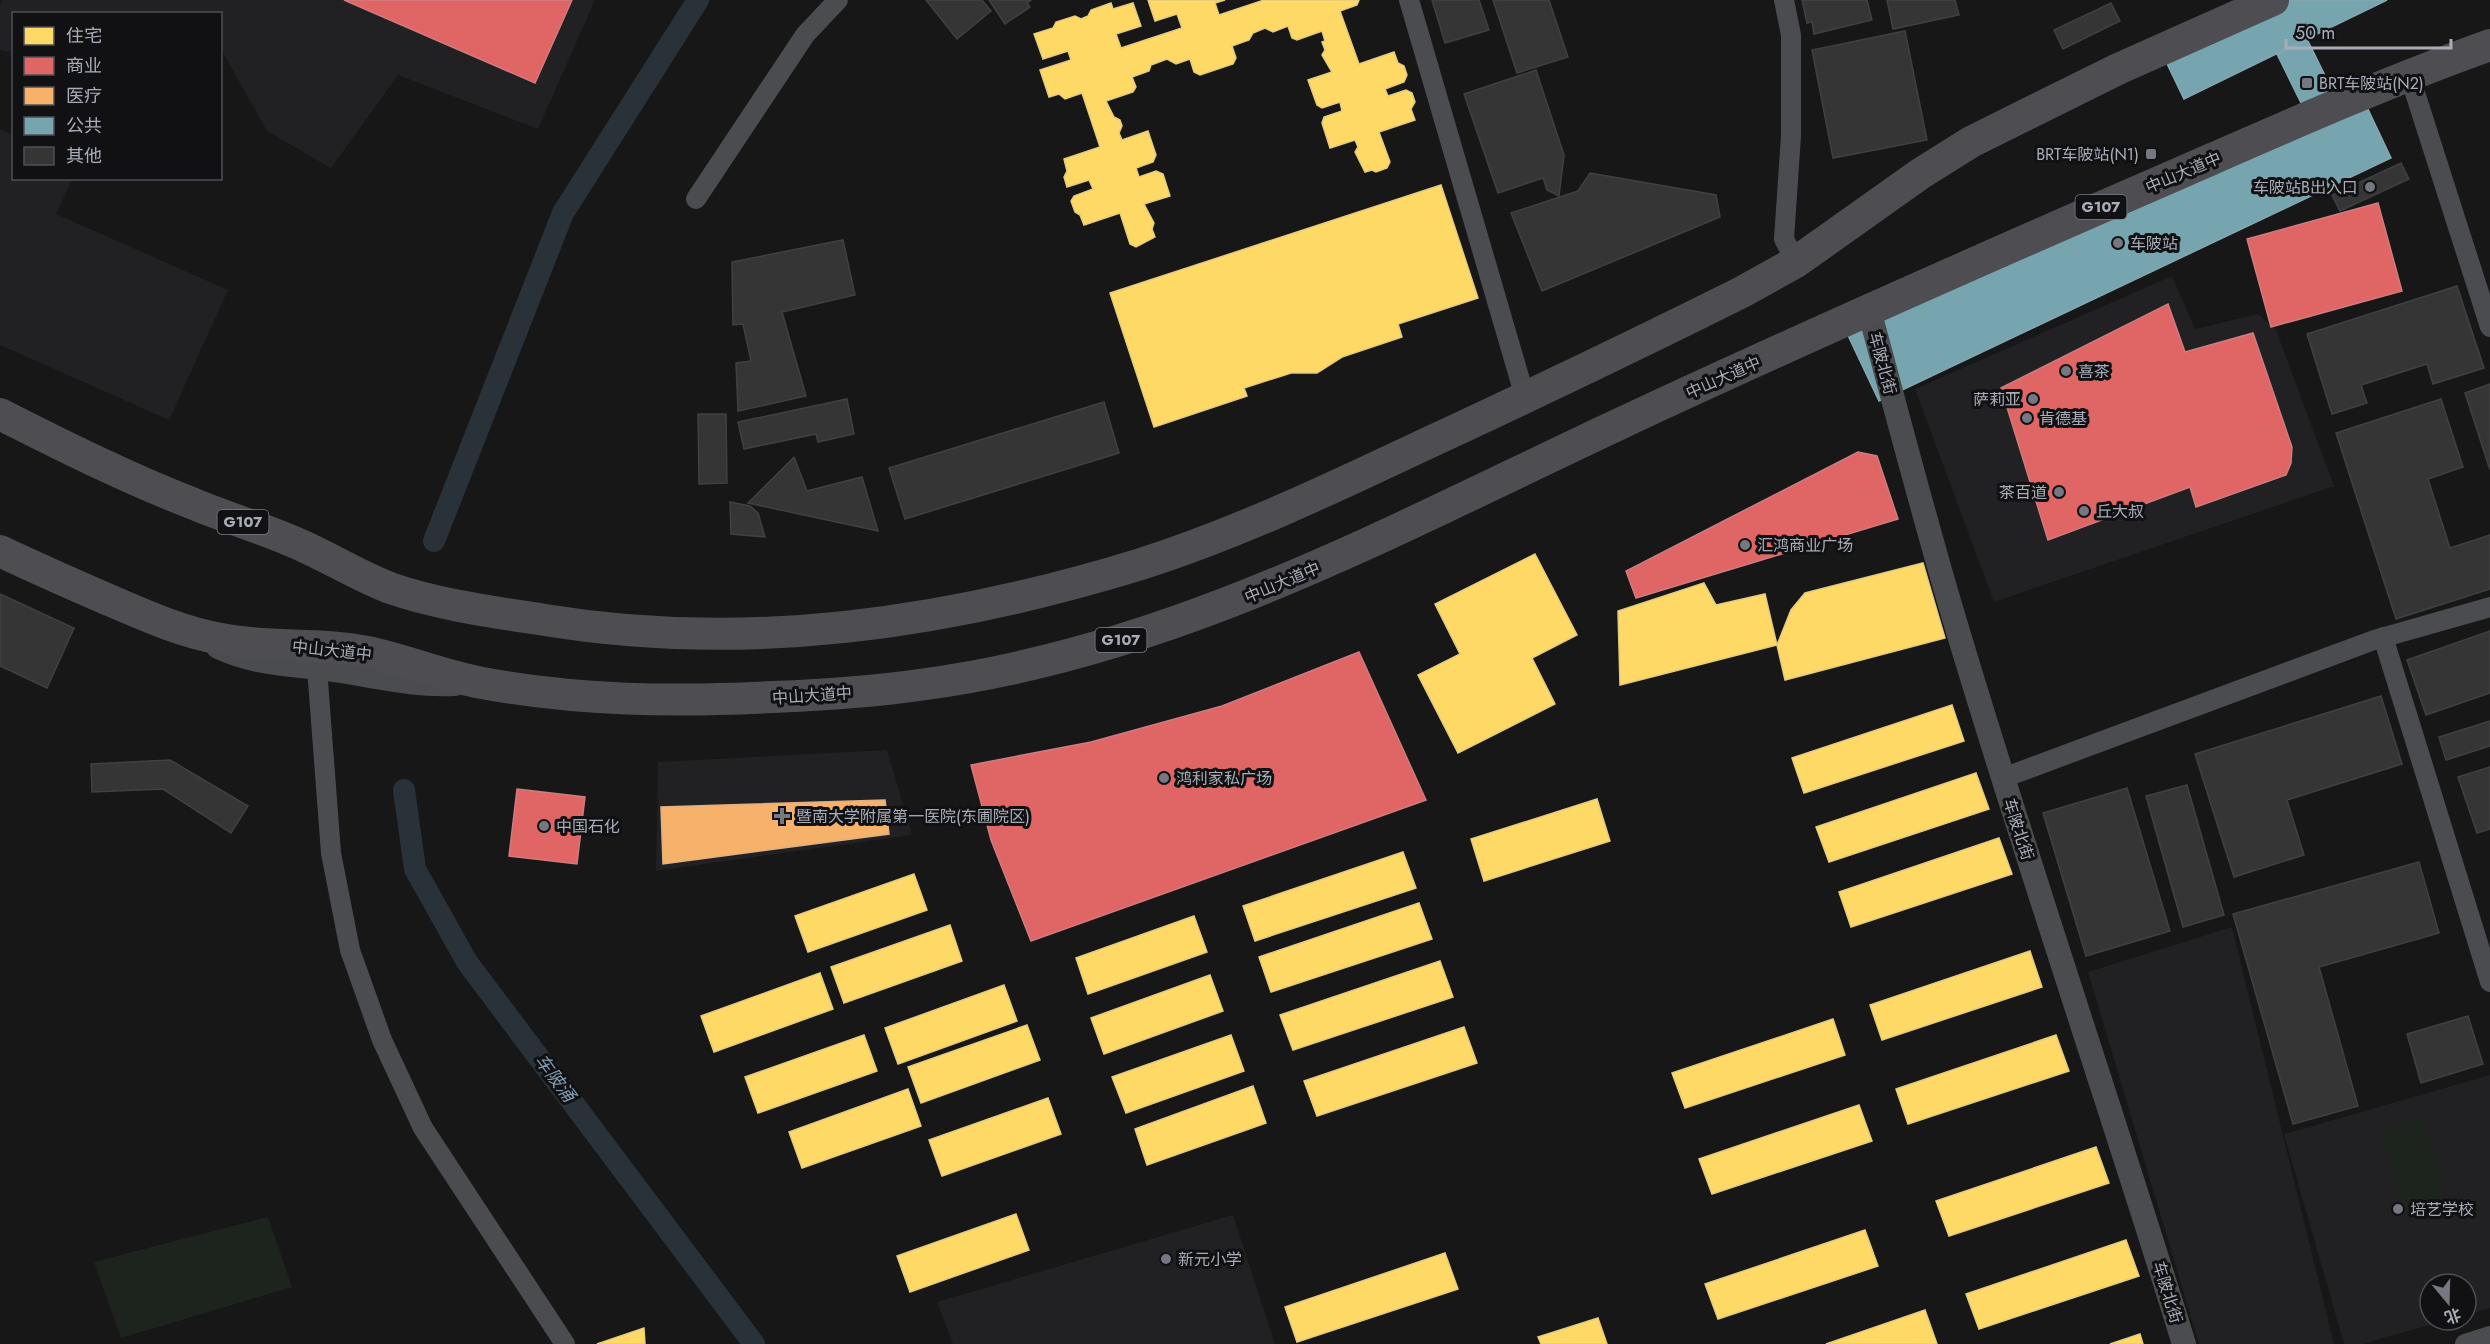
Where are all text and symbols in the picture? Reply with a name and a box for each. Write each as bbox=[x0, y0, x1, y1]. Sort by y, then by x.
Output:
legend bbox=[12, 12, 222, 180]
scale bar bbox=[2286, 12, 2451, 50]
text: 50 m bbox=[2295, 20, 2335, 46]
text: 住宅 bbox=[66, 23, 102, 49]
text: 商业 bbox=[66, 53, 102, 79]
place label: BRT车陂站(N2) bbox=[2319, 72, 2424, 95]
marker: BRT车陂站(N2) bbox=[2300, 76, 2314, 90]
text: 医疗 bbox=[66, 83, 102, 109]
text: 公共 bbox=[66, 113, 102, 139]
text: 其他 bbox=[66, 143, 102, 169]
place label: BRT车陂站(N1) bbox=[2036, 143, 2139, 166]
street label: 中山大道中 bbox=[2142, 146, 2225, 199]
marker: BRT车陂站(N1) bbox=[2144, 147, 2158, 161]
place label: 车陂站B出入口 bbox=[2253, 176, 2358, 199]
marker: 车陂站B出入口 bbox=[2363, 180, 2377, 194]
road number: G107 bbox=[2076, 195, 2126, 219]
place label: 车陂站 bbox=[2130, 232, 2178, 255]
marker: 车陂站 bbox=[2111, 236, 2125, 250]
street label: 车陂北街 bbox=[1863, 329, 1902, 397]
street label: 中山大道中 bbox=[1682, 351, 1764, 404]
place label: 喜茶 bbox=[2078, 360, 2110, 383]
marker: 喜茶 bbox=[2059, 364, 2073, 378]
place label: 萨莉亚 bbox=[1973, 388, 2021, 411]
marker: 萨莉亚 bbox=[2026, 392, 2040, 406]
place label: 肯德基 bbox=[2039, 407, 2087, 430]
marker: 肯德基 bbox=[2020, 411, 2034, 425]
place label: 茶百道 bbox=[1999, 481, 2047, 504]
marker: 茶百道 bbox=[2052, 485, 2066, 499]
place label: 丘大叔 bbox=[2096, 500, 2144, 523]
marker: 丘大叔 bbox=[2077, 504, 2091, 518]
road number: G107 bbox=[218, 510, 268, 534]
place label: 汇鸿商业广场 bbox=[1757, 534, 1853, 557]
marker: 汇鸿商业广场 bbox=[1738, 538, 1752, 552]
street label: 中山大道中 bbox=[1241, 556, 1324, 609]
road number: G107 bbox=[1096, 628, 1146, 652]
street label: 中山大道中 bbox=[291, 635, 373, 666]
street label: 中山大道中 bbox=[771, 681, 853, 710]
place label: 鸿利家私广场 bbox=[1176, 767, 1272, 790]
marker: 鸿利家私广场 bbox=[1157, 771, 1171, 785]
street label: 车陂北街 bbox=[1998, 795, 2039, 863]
place label: 暨南大学附属第一医院(东圃院区) bbox=[796, 805, 1030, 828]
marker: 暨南大学附属第一医院(东圃院区) bbox=[773, 807, 791, 825]
place label: 中国石化 bbox=[556, 815, 620, 838]
marker: 中国石化 bbox=[537, 819, 551, 833]
water label: 车陂涌 bbox=[528, 1049, 583, 1109]
place label: 培艺学校 bbox=[2410, 1198, 2474, 1221]
marker: 培艺学校 bbox=[2391, 1202, 2405, 1216]
place label: 新元小学 bbox=[1178, 1248, 1242, 1271]
marker: 新元小学 bbox=[1159, 1252, 1173, 1266]
street label: 车陂北街 bbox=[2147, 1258, 2188, 1326]
north arrow bbox=[2418, 1272, 2478, 1332]
text: 北 bbox=[2441, 1302, 2464, 1329]

